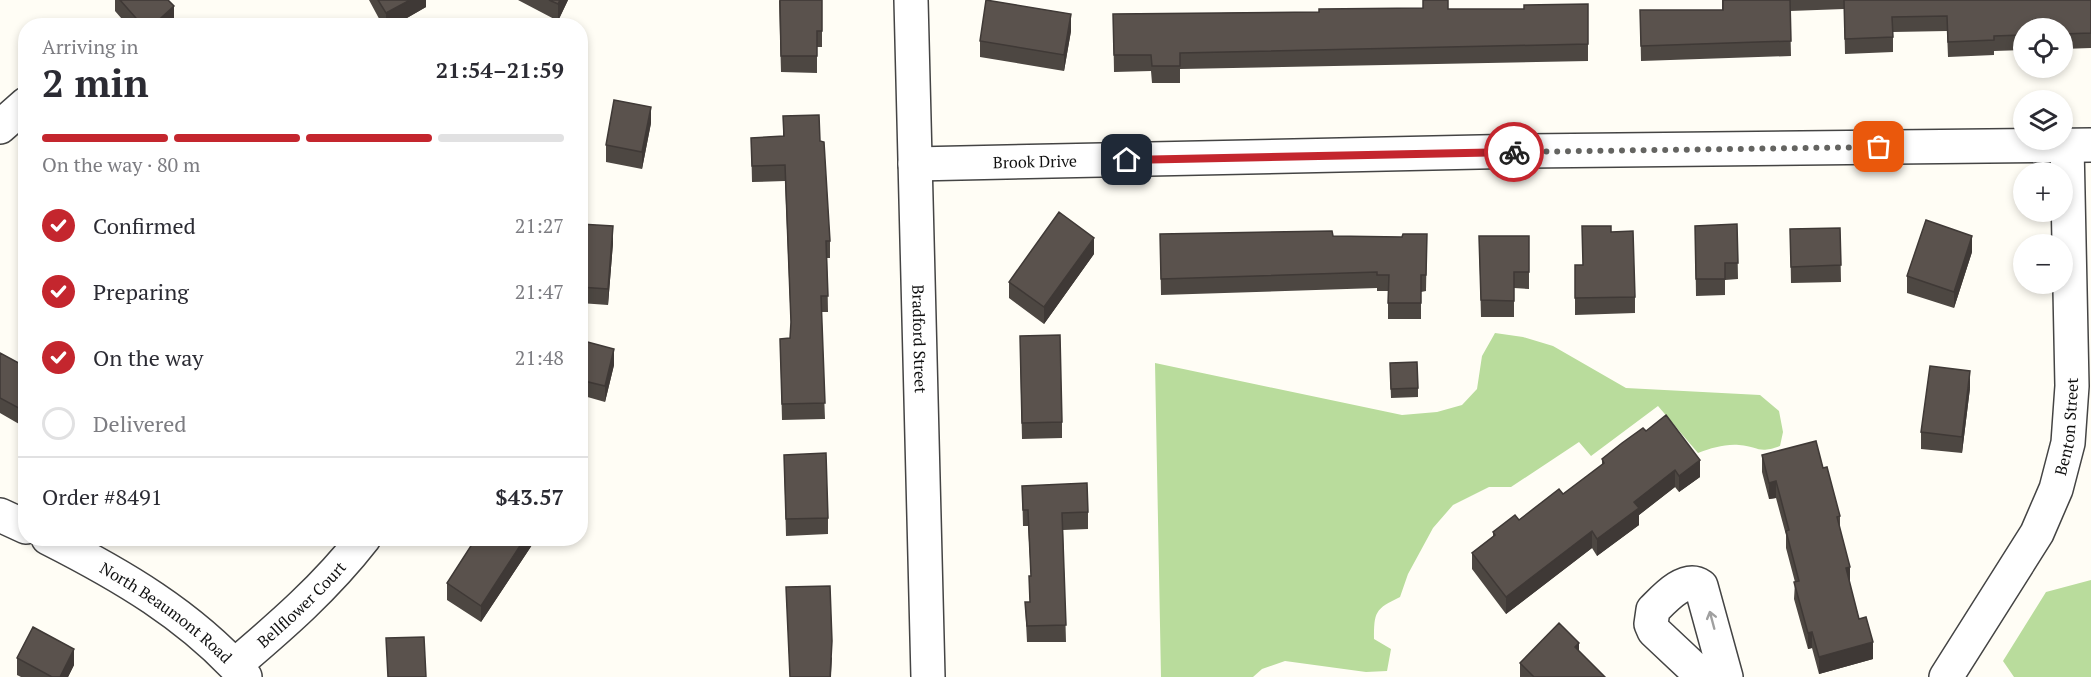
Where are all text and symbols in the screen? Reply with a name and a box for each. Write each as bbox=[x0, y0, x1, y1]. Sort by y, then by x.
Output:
map controls bbox=[2013, 18, 2073, 294]
button: locate bbox=[2013, 18, 2073, 78]
text: Arriving in bbox=[42, 33, 138, 60]
text: 21:54–21:59 bbox=[436, 55, 564, 84]
text: 2 min bbox=[42, 56, 149, 108]
button: layers bbox=[2013, 90, 2073, 150]
pin bbox=[1853, 121, 1904, 172]
courier bbox=[1484, 122, 1544, 182]
icon: bag bbox=[1862, 130, 1895, 163]
pin bbox=[1101, 134, 1152, 185]
icon: bike bbox=[1498, 136, 1531, 169]
icon: home bbox=[1110, 143, 1143, 176]
street label: Brook Drive bbox=[993, 150, 1077, 173]
text: On the way · 80 m bbox=[42, 151, 200, 178]
button: + bbox=[2013, 162, 2073, 222]
icon: check bbox=[42, 209, 75, 242]
text: Confirmed bbox=[93, 211, 196, 240]
text: 21:27 bbox=[515, 212, 564, 239]
button: − bbox=[2013, 234, 2073, 294]
icon: check bbox=[42, 275, 75, 308]
text: Preparing bbox=[93, 277, 189, 306]
text: 21:47 bbox=[515, 278, 564, 305]
street label: Bradford Street bbox=[907, 284, 932, 394]
icon: check bbox=[42, 341, 75, 374]
text: On the way bbox=[93, 343, 203, 372]
text: 21:48 bbox=[515, 344, 564, 371]
street label: Benton Street bbox=[2049, 377, 2083, 478]
text: Delivered bbox=[93, 409, 186, 438]
text: Order #8491 bbox=[42, 482, 162, 511]
text: $43.57 bbox=[495, 482, 564, 511]
street label: Bellflower Court bbox=[252, 556, 351, 652]
street label: North Beaumont Road bbox=[96, 557, 237, 668]
one-way arrow bbox=[1706, 611, 1718, 630]

